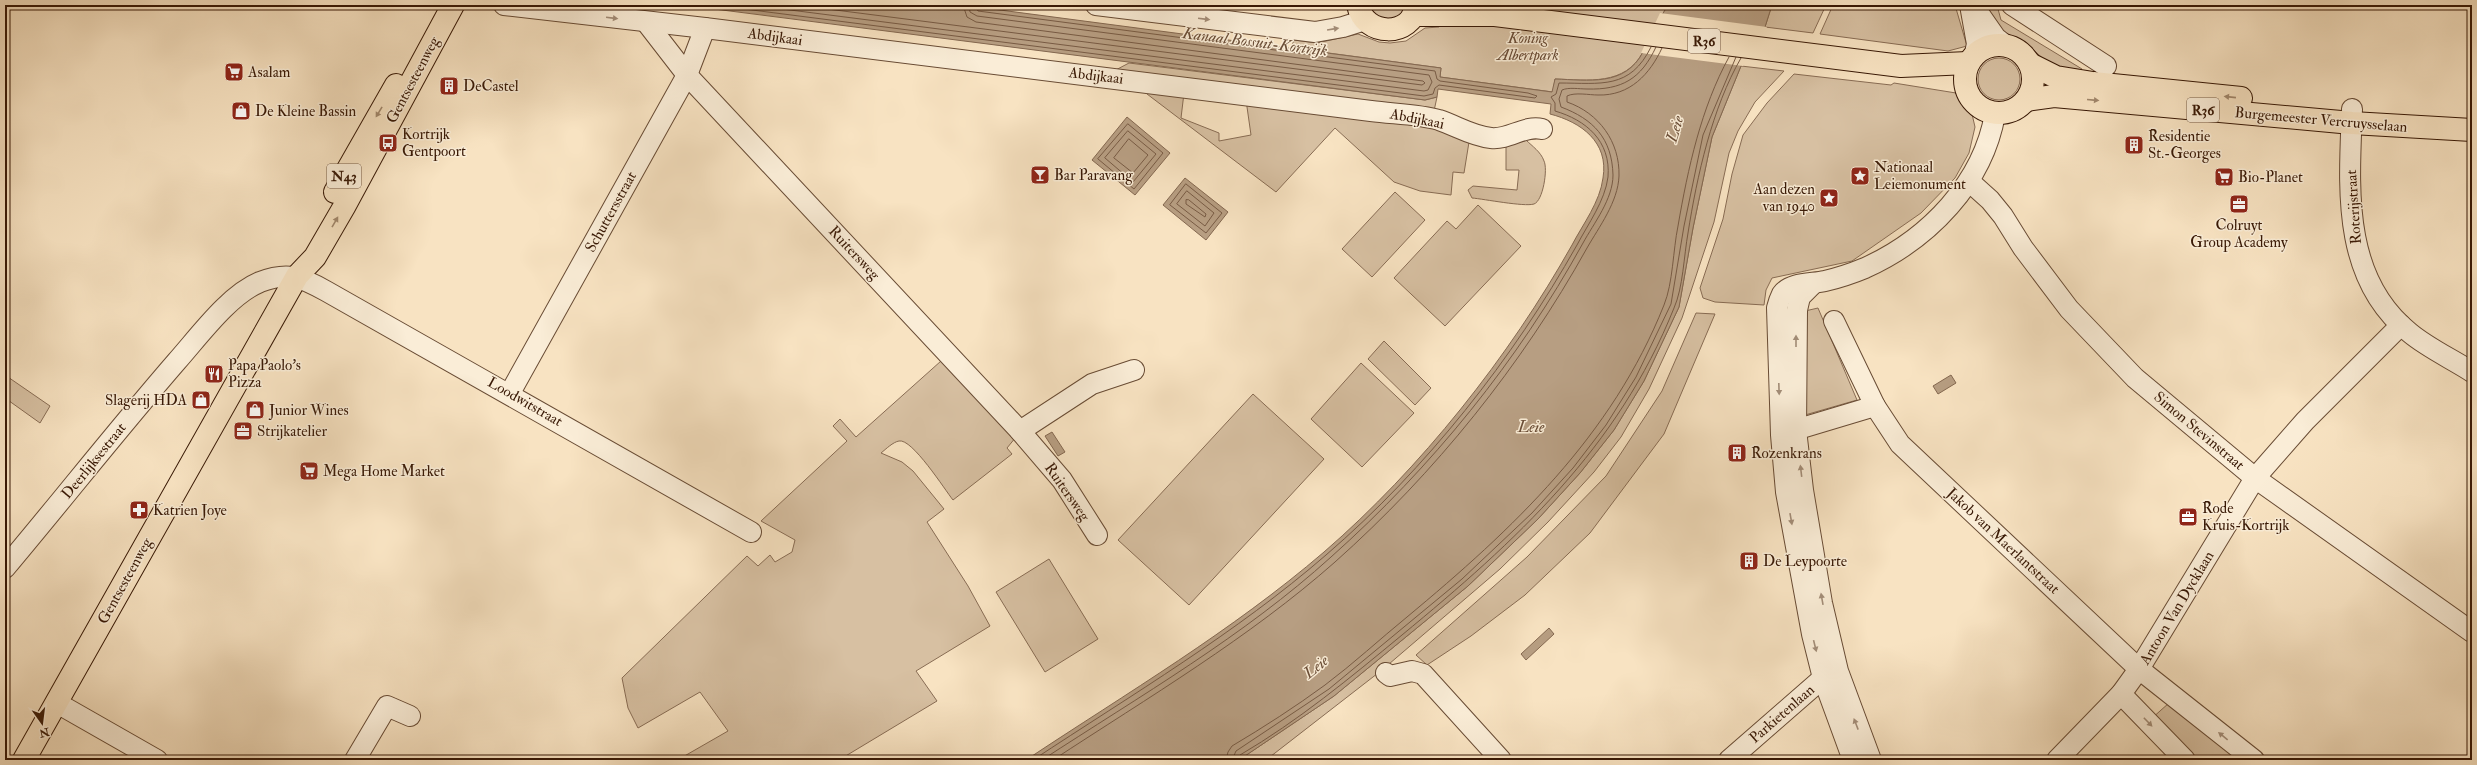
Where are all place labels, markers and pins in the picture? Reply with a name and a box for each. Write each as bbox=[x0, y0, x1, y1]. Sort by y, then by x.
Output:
supermarket icon: Asalam bbox=[223, 61, 245, 83]
place label: Asalam bbox=[247, 63, 291, 82]
building icon: DeCastel bbox=[438, 75, 460, 97]
place label: DeCastel bbox=[463, 77, 519, 96]
shop icon: De Kleine Bassin bbox=[230, 100, 252, 122]
place label: De Kleine Bassin bbox=[255, 102, 357, 121]
place label: Kortrijk Gentpoort bbox=[402, 125, 466, 162]
place label: Residentie St.-Georges bbox=[2148, 127, 2221, 163]
bus stop icon: Kortrijk Gentpoort bbox=[377, 132, 399, 154]
building icon: Residentie St.-Georges bbox=[2123, 134, 2145, 156]
place label: Nationaal Leiemonument bbox=[1874, 158, 1966, 194]
bar icon: Bar Paravang bbox=[1029, 164, 1051, 186]
place icon: Nationaal Leiemonument bbox=[1849, 165, 1871, 187]
place label: Bar Paravang bbox=[1054, 166, 1133, 185]
supermarket icon: Bio-Planet bbox=[2213, 166, 2235, 188]
place label: Bio-Planet bbox=[2238, 168, 2303, 187]
place label: Aan dezen van 1940 bbox=[1752, 180, 1815, 216]
place icon: Aan dezen van 1940 bbox=[1818, 187, 1840, 209]
office icon: Colruyt Group Academy bbox=[2228, 193, 2250, 215]
place label: Colruyt Group Academy bbox=[2190, 216, 2288, 253]
place label: Papa Paolo's Pizza bbox=[228, 356, 301, 392]
restaurant icon: Papa Paolo's Pizza bbox=[203, 363, 225, 385]
shop icon: Slagerij HDA bbox=[190, 389, 212, 411]
place label: Slagerij HDA bbox=[105, 391, 187, 410]
shop icon: Junior Wines bbox=[244, 399, 266, 421]
place label: Junior Wines bbox=[268, 401, 349, 421]
office icon: Strijkatelier bbox=[232, 420, 254, 442]
place label: Strijkatelier bbox=[257, 422, 328, 441]
building icon: Rozenkrans bbox=[1726, 442, 1748, 464]
place label: Rozenkrans bbox=[1751, 444, 1822, 463]
supermarket icon: Mega Home Market bbox=[298, 460, 320, 482]
place label: Mega Home Market bbox=[323, 462, 445, 481]
pharmacy icon: Katrien Joye bbox=[128, 499, 150, 521]
place label: Rode Kruis-Kortrijk bbox=[2202, 499, 2289, 535]
place label: Katrien Joye bbox=[153, 501, 227, 521]
office icon: Rode Kruis-Kortrijk bbox=[2177, 506, 2199, 528]
building icon: De Leypoorte bbox=[1738, 550, 1760, 572]
place label: De Leypoorte bbox=[1763, 552, 1847, 572]

